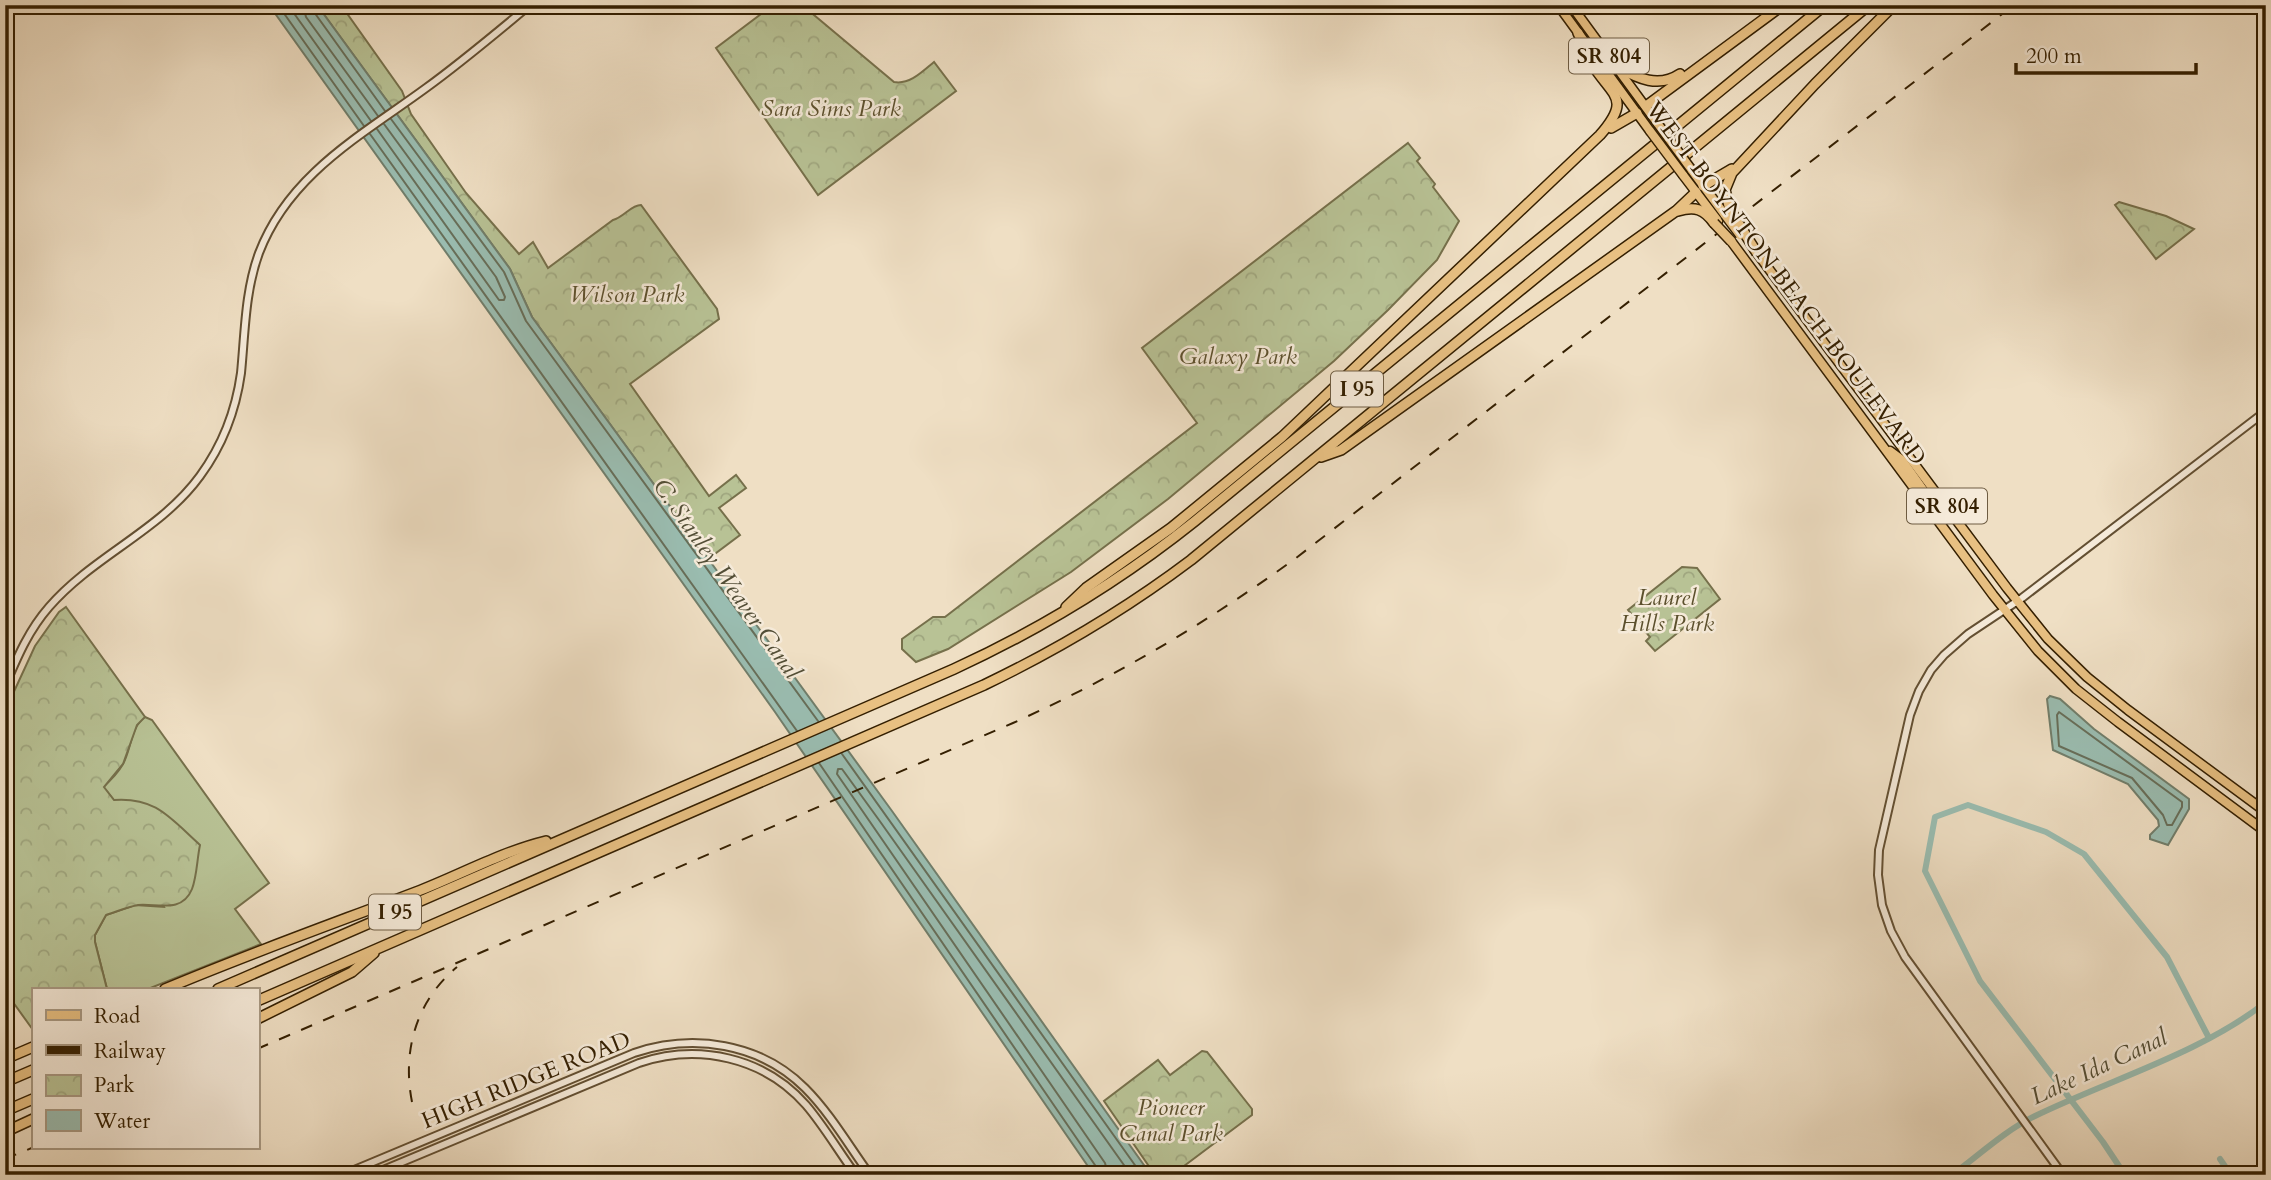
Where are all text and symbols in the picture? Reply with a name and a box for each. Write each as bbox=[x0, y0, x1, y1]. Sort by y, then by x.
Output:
scale bar bbox=[2016, 32, 2196, 76]
road number: SR 804 bbox=[1569, 38, 1649, 74]
text: 200 m bbox=[2026, 42, 2082, 71]
park label: Sara Sims Park bbox=[761, 93, 902, 124]
street label: WEST BOYNTON BEACH BOULEVARD bbox=[1638, 94, 1933, 471]
park label: Wilson Park bbox=[570, 279, 685, 310]
park label: Galaxy Park bbox=[1179, 341, 1298, 372]
road number: I 95 bbox=[1331, 372, 1383, 406]
water label: C. Stanley Weaver Canal bbox=[645, 472, 810, 687]
road number: SR 804 bbox=[1907, 489, 1987, 524]
park label: Laurel Hills Park bbox=[1620, 582, 1715, 639]
road number: I 95 bbox=[369, 894, 421, 930]
legend bbox=[32, 988, 259, 1148]
text: Road bbox=[94, 1002, 140, 1031]
water label: Lake Ida Canal bbox=[2025, 1020, 2174, 1113]
street label: HIGH RIDGE ROAD bbox=[417, 1024, 635, 1136]
text: Railway bbox=[94, 1037, 166, 1066]
text: Park bbox=[94, 1071, 135, 1100]
park label: Pioneer Canal Park bbox=[1119, 1092, 1224, 1149]
text: Water bbox=[93, 1107, 150, 1136]

